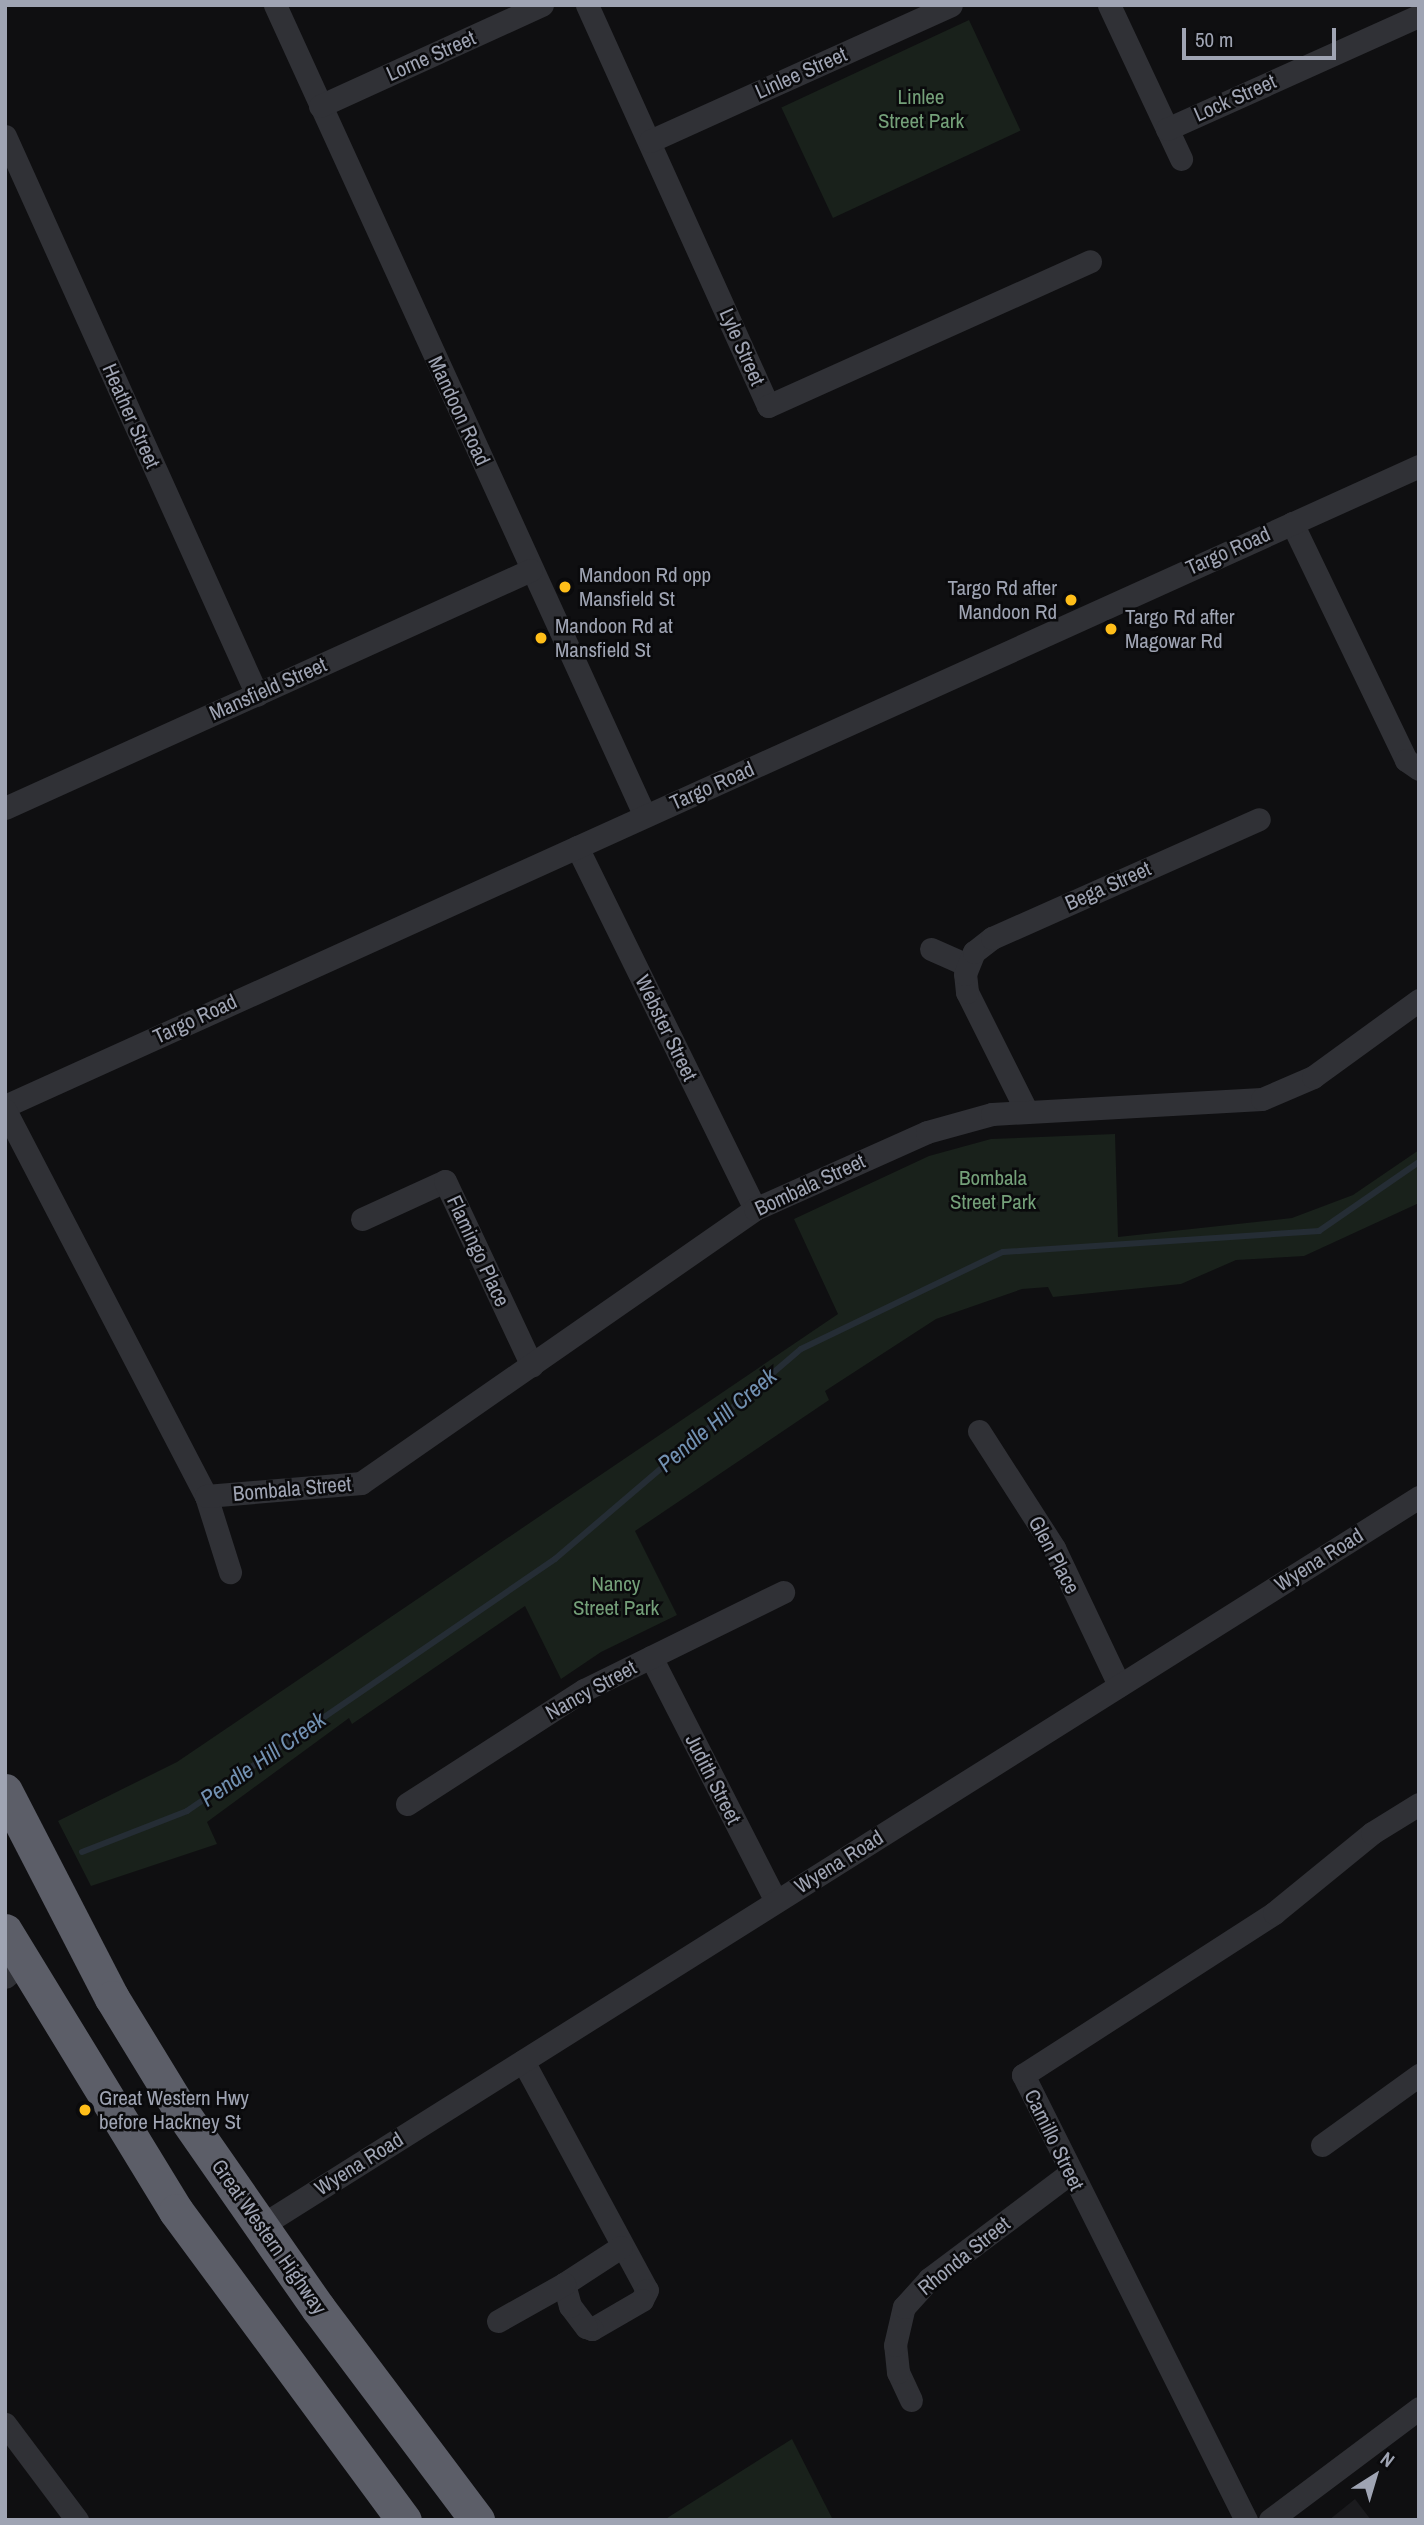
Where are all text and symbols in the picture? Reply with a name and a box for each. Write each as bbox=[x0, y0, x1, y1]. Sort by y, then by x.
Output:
scale bar bbox=[1186, 14, 1340, 58]
street label: Lorne Street bbox=[383, 25, 479, 87]
text: 50 m bbox=[1195, 25, 1233, 54]
street label: Linlee Street bbox=[751, 42, 851, 104]
street label: Lock Street bbox=[1190, 69, 1280, 127]
park label: Linlee Street Park bbox=[878, 84, 964, 134]
street label: Lyle Street bbox=[714, 305, 770, 389]
street label: Mandoon Road bbox=[423, 352, 495, 470]
street label: Heather Street bbox=[97, 360, 165, 472]
street label: Targo Road bbox=[1182, 521, 1274, 581]
place label: Mandoon Rd opp Mansfield St bbox=[579, 562, 711, 612]
place label: Targo Rd after Mandoon Rd bbox=[948, 575, 1057, 625]
marker: Mandoon Rd opp Mansfield St bbox=[557, 579, 573, 595]
marker: Targo Rd after Mandoon Rd bbox=[1063, 592, 1079, 608]
place label: Targo Rd after Magowar Rd bbox=[1125, 604, 1234, 654]
place label: Mandoon Rd at Mansfield St bbox=[555, 613, 673, 663]
marker: Targo Rd after Magowar Rd bbox=[1103, 621, 1119, 637]
marker: Mandoon Rd at Mansfield St bbox=[533, 630, 549, 646]
street label: Mansfield Street bbox=[206, 652, 330, 726]
street label: Targo Road bbox=[666, 756, 758, 816]
street label: Bega Street bbox=[1061, 856, 1155, 916]
street label: Webster Street bbox=[630, 971, 702, 1085]
street label: Targo Road bbox=[149, 989, 241, 1049]
street label: Bombala Street bbox=[751, 1148, 869, 1222]
park label: Bombala Street Park bbox=[950, 1165, 1036, 1215]
street label: Flamingo Place bbox=[441, 1191, 515, 1311]
water label: Pendle Hill Creek bbox=[652, 1362, 782, 1478]
street label: Bombala Street bbox=[232, 1471, 352, 1507]
street label: Glen Place bbox=[1023, 1512, 1085, 1598]
street label: Wyena Road bbox=[1270, 1523, 1368, 1597]
park label: Nancy Street Park bbox=[573, 1571, 659, 1621]
street label: Nancy Street bbox=[541, 1655, 641, 1725]
water label: Pendle Hill Creek bbox=[195, 1706, 331, 1812]
street label: Judith Street bbox=[680, 1730, 746, 1828]
street label: Wyena Road bbox=[790, 1825, 888, 1899]
place label: Great Western Hwy before Hackney St bbox=[99, 2085, 249, 2135]
street label: Camillo Street bbox=[1019, 2085, 1089, 2195]
marker: Great Western Hwy before Hackney St bbox=[77, 2102, 93, 2118]
street label: Wyena Road bbox=[310, 2127, 408, 2201]
street label: Great Western Highway bbox=[206, 2155, 332, 2319]
street label: Rhonda Street bbox=[913, 2211, 1015, 2301]
north arrow bbox=[1340, 2441, 1410, 2511]
text: N bbox=[1375, 2445, 1400, 2473]

